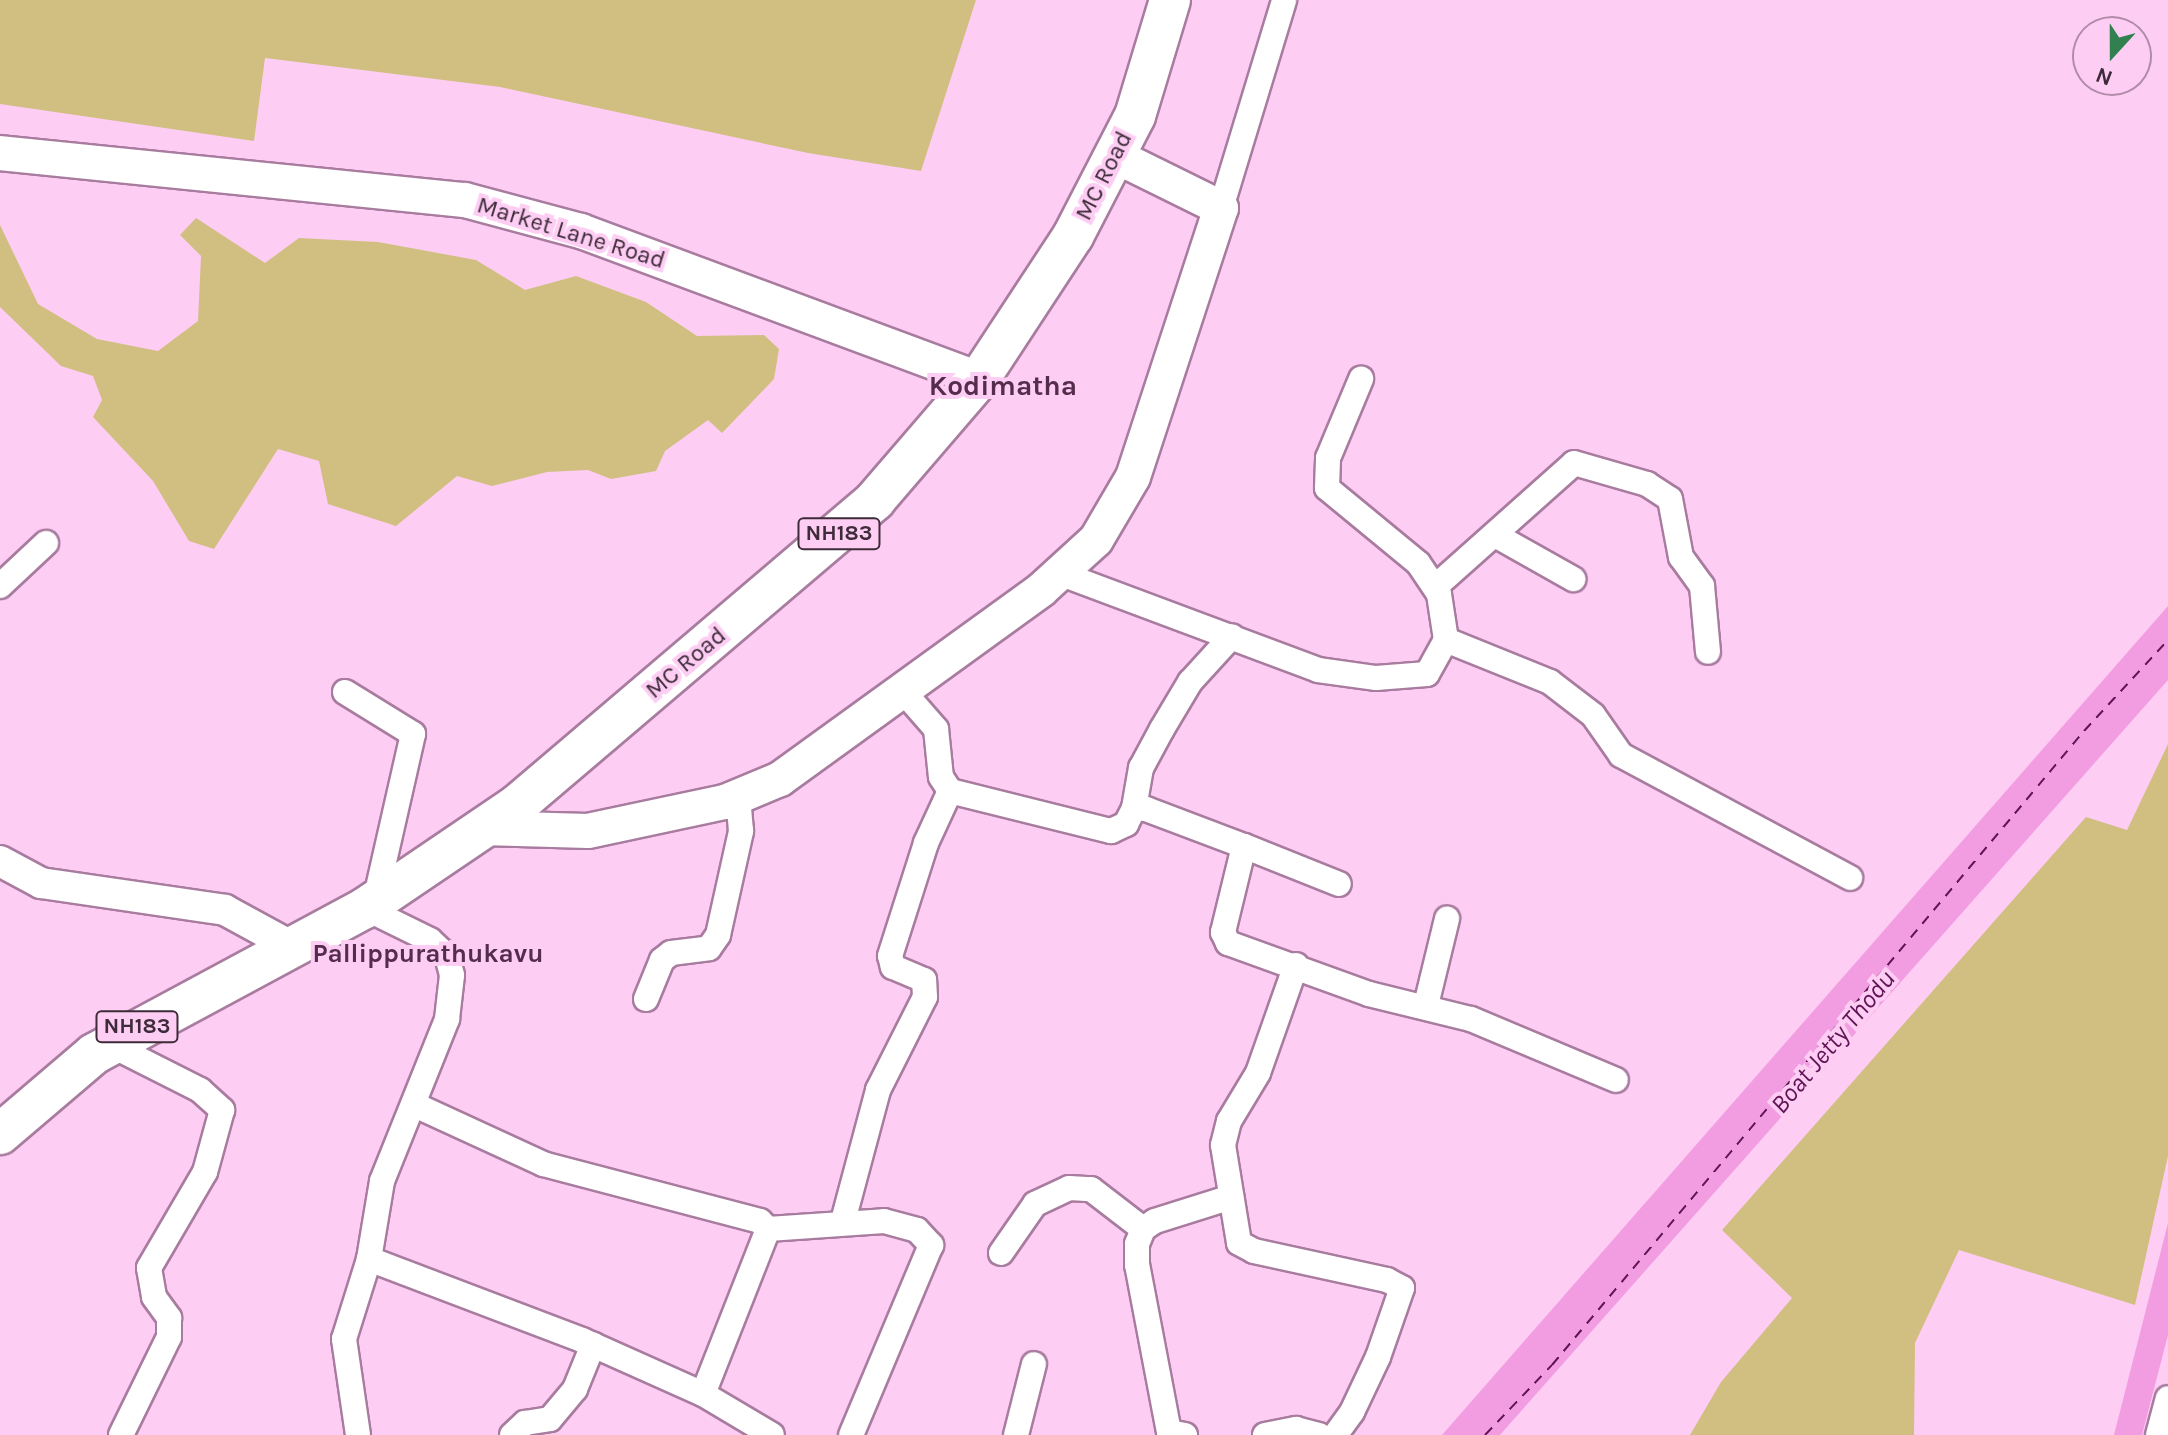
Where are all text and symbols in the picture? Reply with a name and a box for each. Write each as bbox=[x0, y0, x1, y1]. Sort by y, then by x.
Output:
north arrow bbox=[2072, 16, 2152, 96]
text: N bbox=[2092, 62, 2116, 92]
street label: MC Road bbox=[1069, 127, 1139, 225]
street label: Market Lane Road bbox=[474, 191, 668, 275]
district label: Kodimatha bbox=[929, 369, 1077, 403]
road number: NH183 bbox=[797, 516, 881, 552]
street label: MC Road bbox=[640, 621, 732, 705]
district label: Pallippurathukavu bbox=[312, 938, 544, 970]
water label: Boat Jetty Thodu bbox=[1764, 964, 1902, 1120]
road number: NH183 bbox=[95, 1009, 179, 1045]

